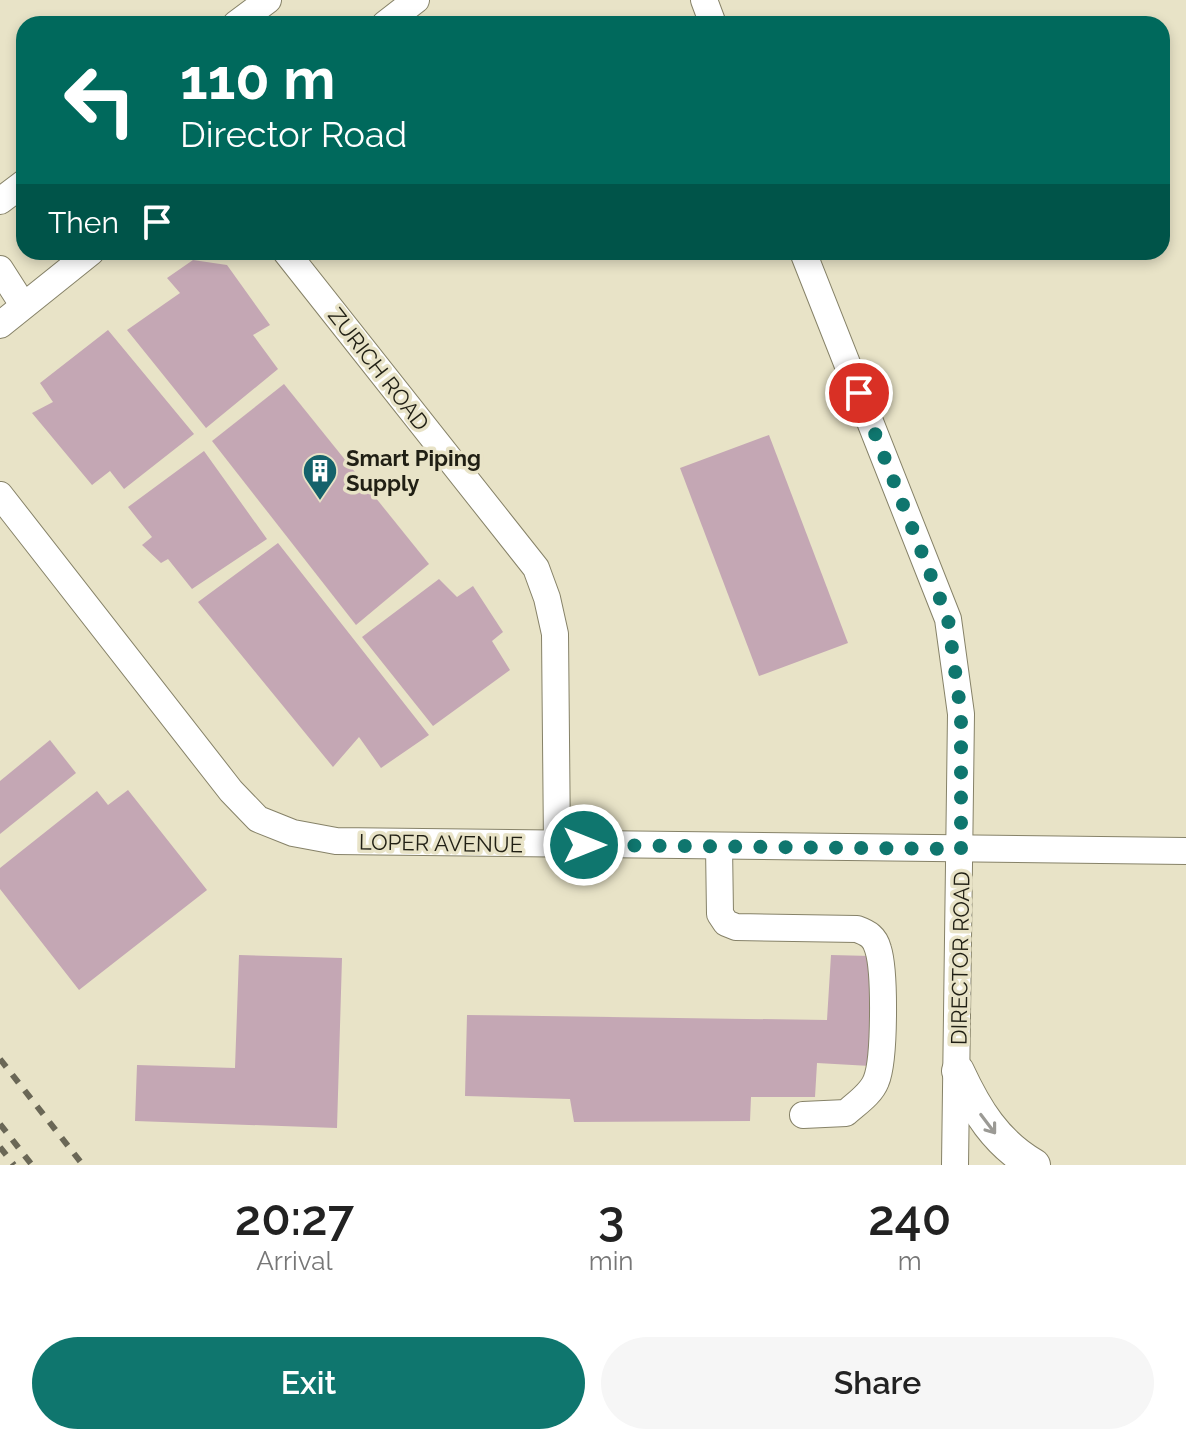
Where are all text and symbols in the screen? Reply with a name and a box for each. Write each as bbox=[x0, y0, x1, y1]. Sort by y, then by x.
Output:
text: 110 m bbox=[180, 46, 335, 112]
icon: left bbox=[48, 48, 152, 152]
text: Director Road bbox=[180, 113, 407, 155]
icon: arrive bbox=[135, 200, 179, 244]
text: Then bbox=[48, 205, 119, 240]
street label: ZURICH ROAD bbox=[323, 303, 435, 435]
pin bbox=[825, 359, 893, 427]
icon: arrive bbox=[837, 371, 881, 415]
place label: Smart Piping Supply bbox=[346, 445, 481, 496]
building icon: Smart Piping Supply bbox=[301, 452, 339, 502]
position arrow bbox=[542, 803, 626, 887]
street label: LOPER AVENUE bbox=[359, 829, 523, 857]
street label: DIRECTOR ROAD bbox=[945, 871, 975, 1045]
one-way arrow bbox=[980, 1113, 997, 1135]
text: 20:27 bbox=[235, 1190, 354, 1246]
text: 3 bbox=[598, 1190, 624, 1246]
text: 240 bbox=[868, 1190, 951, 1246]
text: Arrival bbox=[256, 1246, 333, 1276]
text: min bbox=[589, 1246, 633, 1276]
text: m bbox=[898, 1246, 922, 1276]
button: Exit bbox=[32, 1337, 585, 1429]
button: Share bbox=[601, 1337, 1154, 1429]

